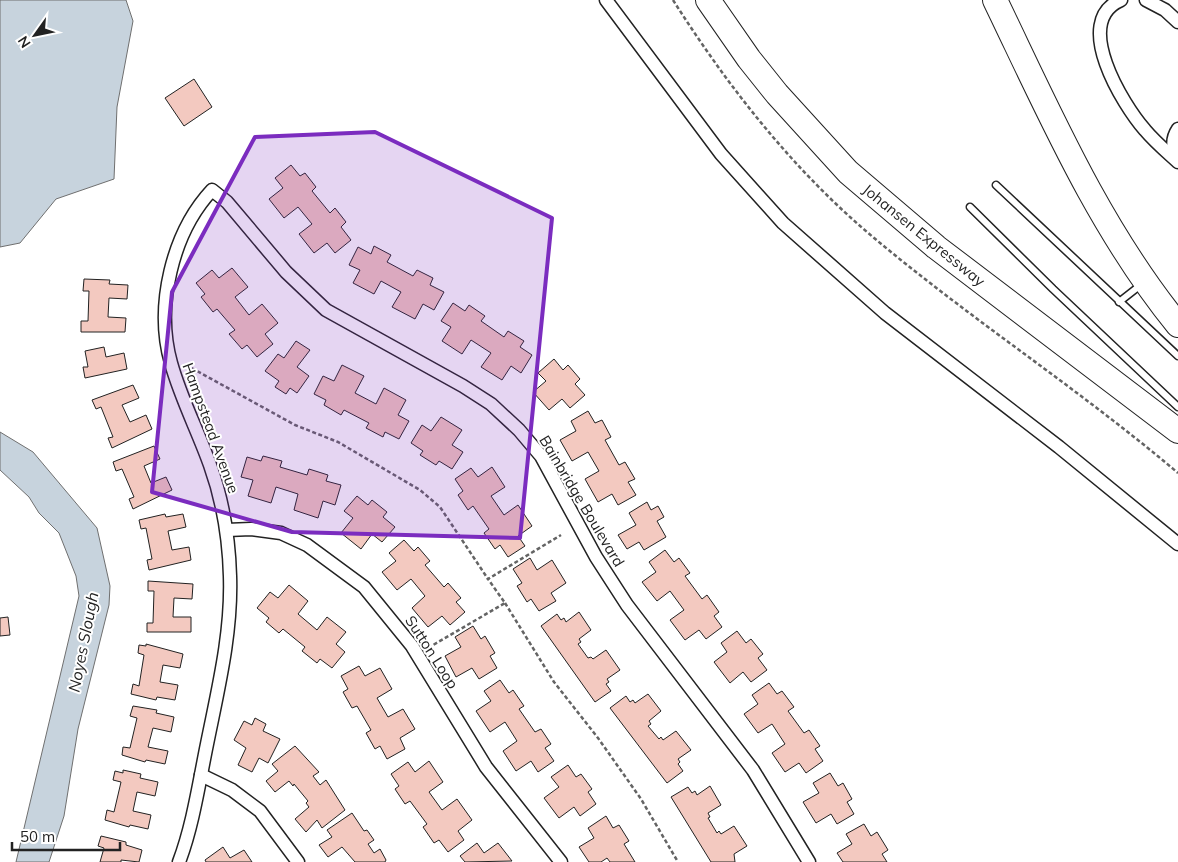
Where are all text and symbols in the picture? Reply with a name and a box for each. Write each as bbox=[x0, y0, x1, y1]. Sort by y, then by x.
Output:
north arrow bbox=[10, 10, 60, 60]
text: N bbox=[14, 33, 35, 51]
street label: Johansen Expressway bbox=[859, 180, 989, 290]
street label: Hampstead Avenue bbox=[179, 360, 243, 496]
street label: Bainbridge Boulevard bbox=[535, 432, 629, 570]
water label: Noyes Slough bbox=[64, 590, 102, 694]
street label: Sutton Loop bbox=[401, 612, 463, 692]
scale bar bbox=[12, 820, 120, 852]
text: 50 m bbox=[20, 827, 55, 846]

